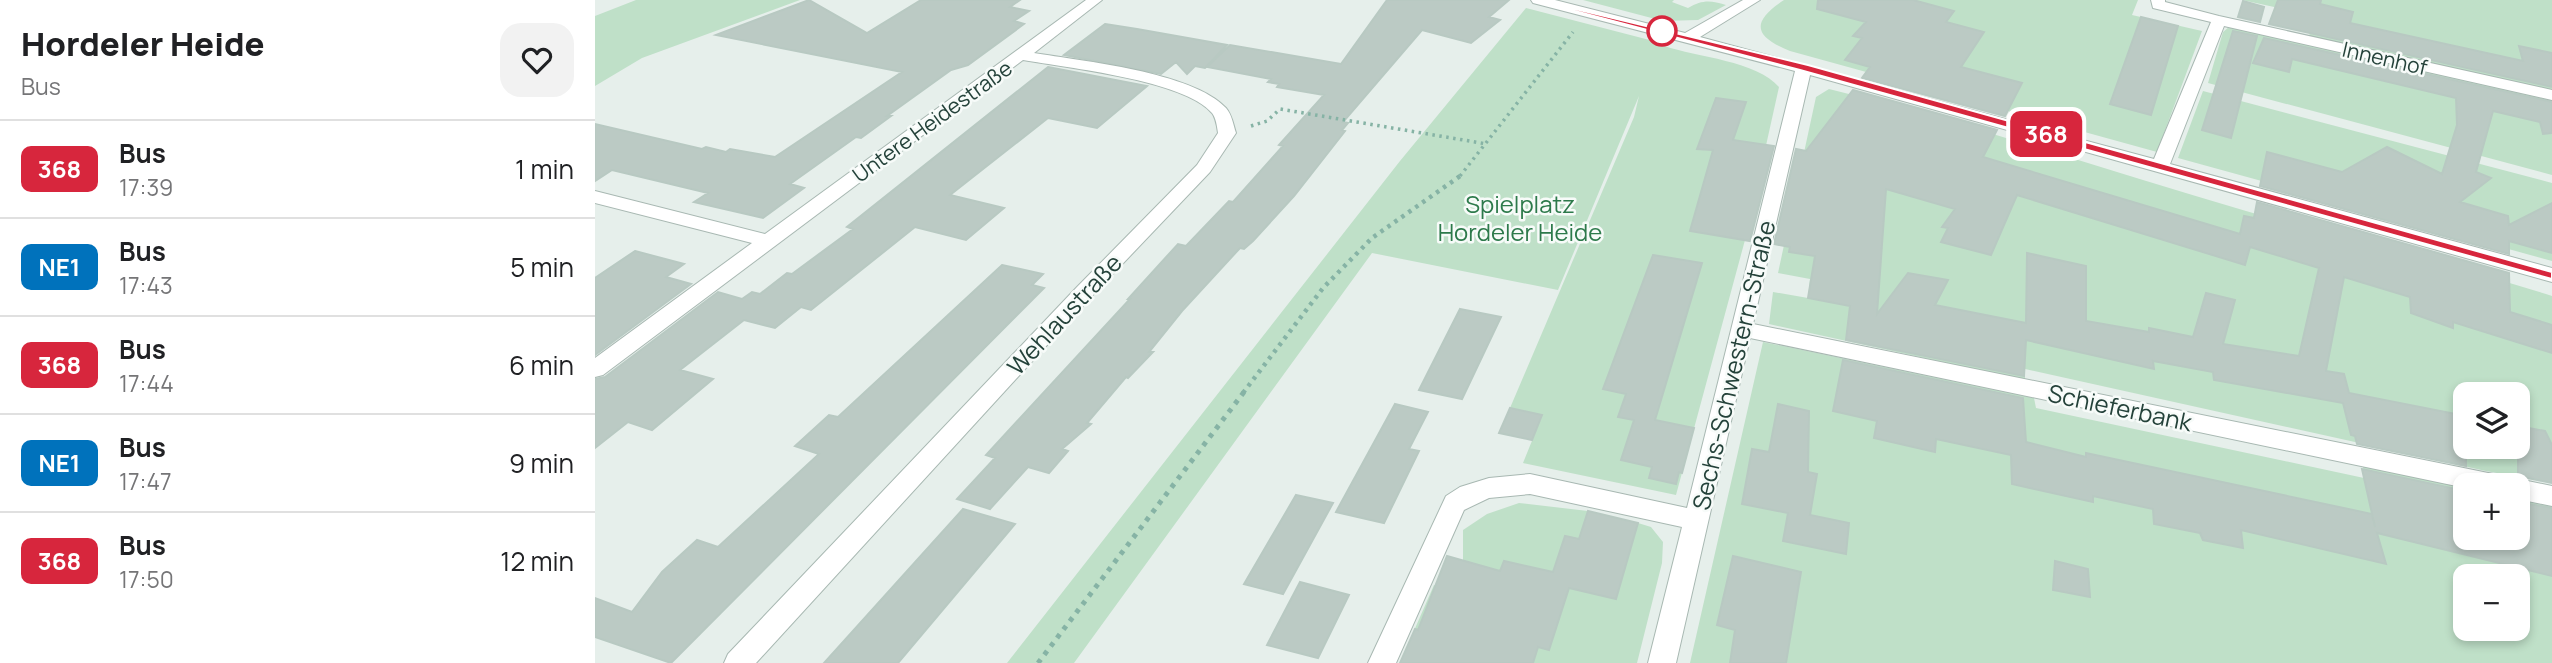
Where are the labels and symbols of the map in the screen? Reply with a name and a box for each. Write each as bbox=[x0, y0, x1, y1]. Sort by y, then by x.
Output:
unlabelled marker bbox=[1647, 16, 1677, 46]
street label: Innenhof bbox=[2340, 35, 2431, 82]
street label: Untere Heidestraße bbox=[847, 54, 1017, 188]
line badge: 368 bbox=[2006, 111, 2086, 157]
park label: Spielplatz Hordeler Heide bbox=[1438, 187, 1602, 248]
street label: Sechs-Schwestern-Straße bbox=[1684, 217, 1782, 513]
street label: Wehlaustraße bbox=[999, 246, 1129, 382]
street label: Schieferbank bbox=[2045, 376, 2196, 439]

